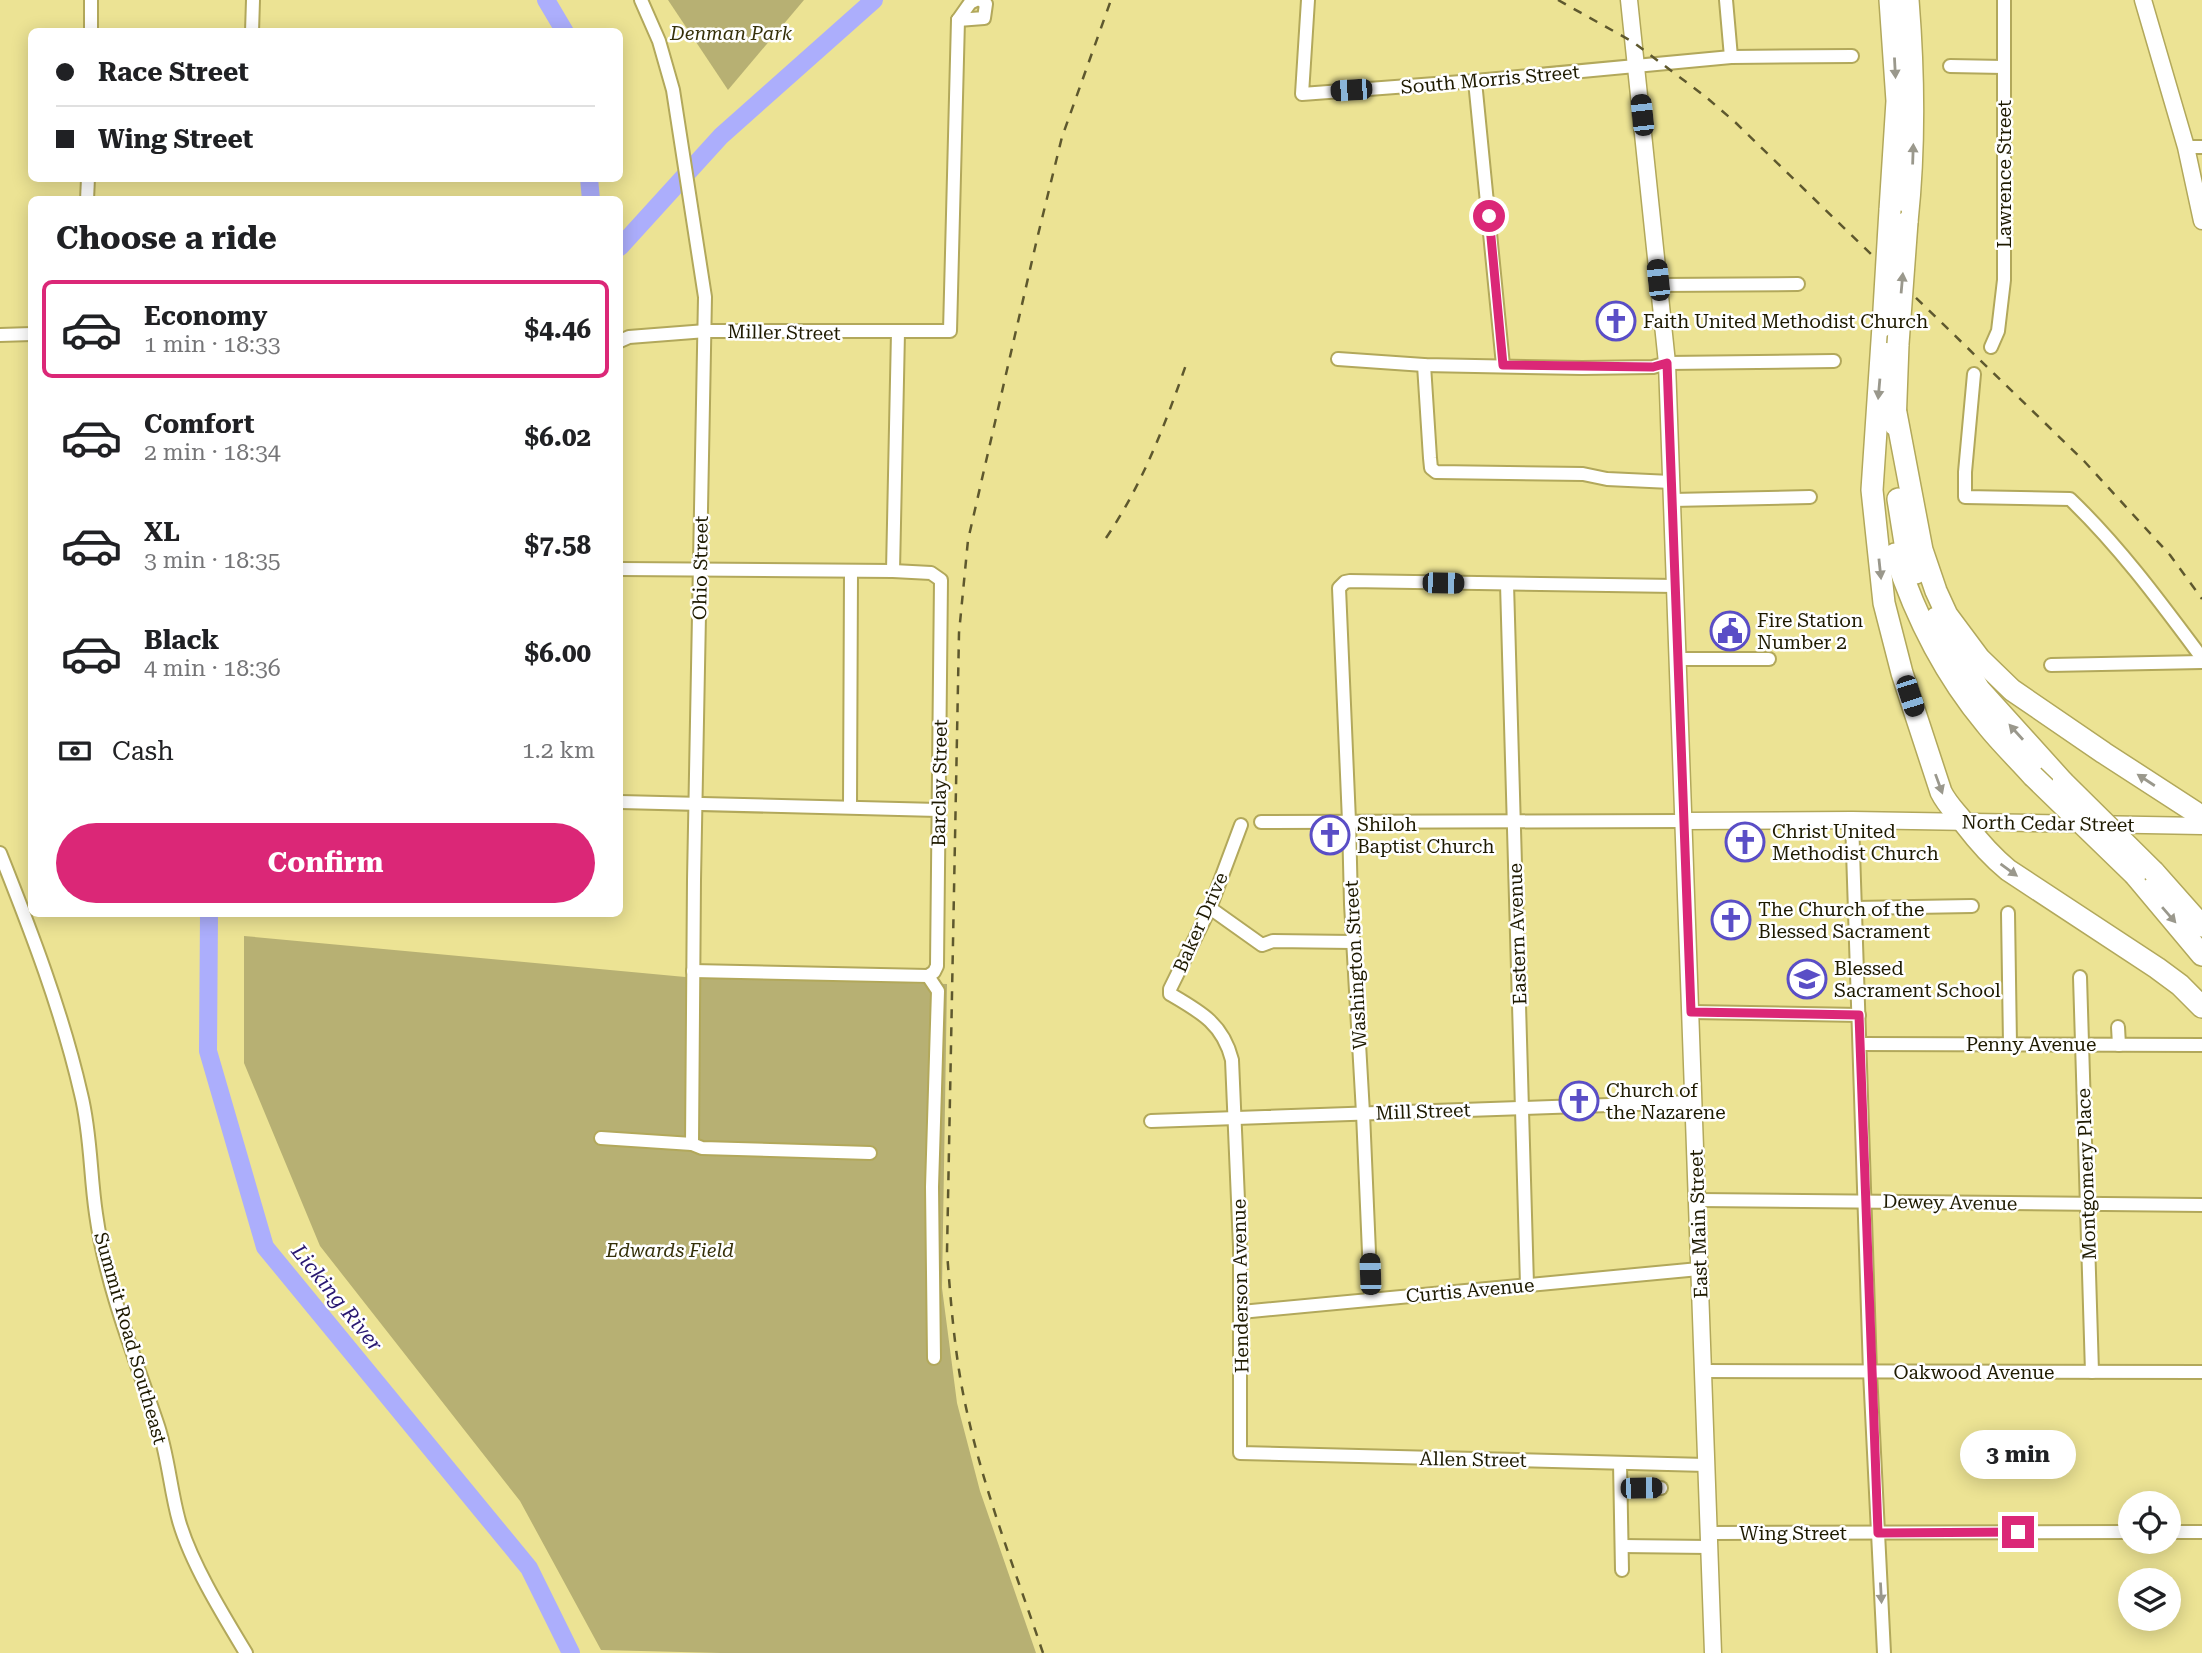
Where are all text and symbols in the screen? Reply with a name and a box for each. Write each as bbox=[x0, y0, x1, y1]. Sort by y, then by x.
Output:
park label: Denman Park bbox=[669, 22, 793, 45]
text: Race Street bbox=[98, 57, 249, 87]
one-way arrow bbox=[1890, 57, 1901, 79]
street label: South Morris Street bbox=[1400, 60, 1580, 99]
car bbox=[1330, 78, 1373, 102]
car bbox=[1630, 93, 1655, 137]
street label: Lawrence Street bbox=[1993, 100, 2016, 248]
text: Wing Street bbox=[98, 124, 253, 154]
one-way arrow bbox=[1907, 143, 1919, 165]
route start bbox=[1473, 200, 1505, 232]
text: Choose a ride bbox=[56, 219, 277, 257]
car bbox=[1646, 258, 1671, 302]
one-way arrow bbox=[1897, 272, 1908, 294]
icon: car bbox=[60, 298, 123, 361]
church icon: Faith United Methodist Church bbox=[1595, 300, 1637, 342]
text: Economy bbox=[144, 301, 267, 331]
place label: Faith United Methodist Church bbox=[1643, 310, 1928, 333]
text: $4.46 bbox=[525, 314, 591, 344]
street label: Miller Street bbox=[727, 320, 841, 345]
text: 1 min · 18:33 bbox=[144, 331, 281, 358]
one-way arrow bbox=[1873, 379, 1884, 401]
icon: car bbox=[60, 406, 123, 469]
text: Comfort bbox=[144, 409, 254, 439]
text: $6.02 bbox=[525, 422, 591, 452]
text: 2 min · 18:34 bbox=[144, 439, 281, 466]
icon: car bbox=[60, 514, 123, 577]
street label: Ohio Street bbox=[688, 516, 713, 620]
text: XL bbox=[144, 517, 180, 547]
text: $7.58 bbox=[525, 530, 591, 560]
text: 3 min · 18:35 bbox=[144, 547, 281, 574]
one-way arrow bbox=[1875, 558, 1886, 580]
car bbox=[1422, 572, 1465, 594]
place label: Fire Station Number 2 bbox=[1757, 609, 1863, 654]
public building icon: Fire Station Number 2 bbox=[1709, 610, 1751, 652]
icon: car bbox=[60, 622, 123, 685]
text: Black bbox=[144, 625, 219, 655]
text: $6.00 bbox=[525, 638, 591, 668]
text: 4 min · 18:36 bbox=[144, 655, 281, 682]
car bbox=[1894, 673, 1927, 719]
street label: Barclay Street bbox=[927, 719, 952, 847]
one-way arrow bbox=[2009, 724, 2025, 741]
icon: cash bbox=[56, 732, 94, 770]
text: Cash bbox=[112, 736, 174, 766]
text: 1.2 km bbox=[522, 737, 595, 764]
one-way arrow bbox=[1934, 774, 1945, 795]
one-way arrow bbox=[2137, 774, 2156, 787]
street label: North Cedar Street bbox=[1961, 810, 2135, 837]
place label: Shiloh Baptist Church bbox=[1357, 813, 1495, 858]
church icon: Shiloh Baptist Church bbox=[1309, 814, 1351, 856]
place label: Christ United Methodist Church bbox=[1772, 820, 1939, 865]
church icon: Christ United Methodist Church bbox=[1724, 821, 1766, 863]
button: Confirm bbox=[56, 823, 595, 903]
street label: Eastern Avenue bbox=[1504, 863, 1531, 1005]
one-way arrow bbox=[2000, 863, 2018, 877]
street label: Baker Drive bbox=[1168, 869, 1233, 976]
street label: Washington Street bbox=[1340, 880, 1371, 1050]
place label: The Church of the Blessed Sacrament bbox=[1758, 898, 1930, 943]
church icon: The Church of the Blessed Sacrament bbox=[1710, 899, 1752, 941]
one-way arrow bbox=[2161, 906, 2176, 923]
place label: Blessed Sacrament School bbox=[1834, 957, 2001, 1002]
school or university icon: Blessed Sacrament School bbox=[1786, 958, 1828, 1000]
street label: Penny Avenue bbox=[1966, 1033, 2096, 1056]
place label: Church of the Nazarene bbox=[1606, 1079, 1726, 1124]
church icon: Church of the Nazarene bbox=[1558, 1080, 1600, 1122]
street label: Montgomery Place bbox=[2072, 1088, 2101, 1260]
street label: Mill Street bbox=[1375, 1098, 1471, 1125]
street label: East Main Street bbox=[1684, 1149, 1713, 1299]
street label: Dewey Avenue bbox=[1882, 1190, 2018, 1215]
street label: Henderson Avenue bbox=[1227, 1199, 1254, 1373]
street label: Summit Road Southeast bbox=[89, 1229, 172, 1447]
water label: Licking River bbox=[286, 1239, 387, 1356]
park label: Edwards Field bbox=[605, 1239, 734, 1262]
car bbox=[1359, 1253, 1382, 1295]
street label: Curtis Avenue bbox=[1405, 1273, 1535, 1308]
street label: Oakwood Avenue bbox=[1893, 1361, 2055, 1384]
callout: 3 min bbox=[1960, 1430, 2076, 1480]
text: 3 min bbox=[1986, 1441, 2050, 1468]
street label: Allen Street bbox=[1419, 1447, 1527, 1472]
car bbox=[1620, 1477, 1663, 1499]
map controls bbox=[2118, 1491, 2181, 1631]
button: locate bbox=[2118, 1491, 2181, 1554]
route end bbox=[2002, 1516, 2034, 1548]
street label: Wing Street bbox=[1739, 1522, 1847, 1545]
button: layers bbox=[2118, 1568, 2181, 1631]
one-way arrow bbox=[1876, 1582, 1887, 1604]

